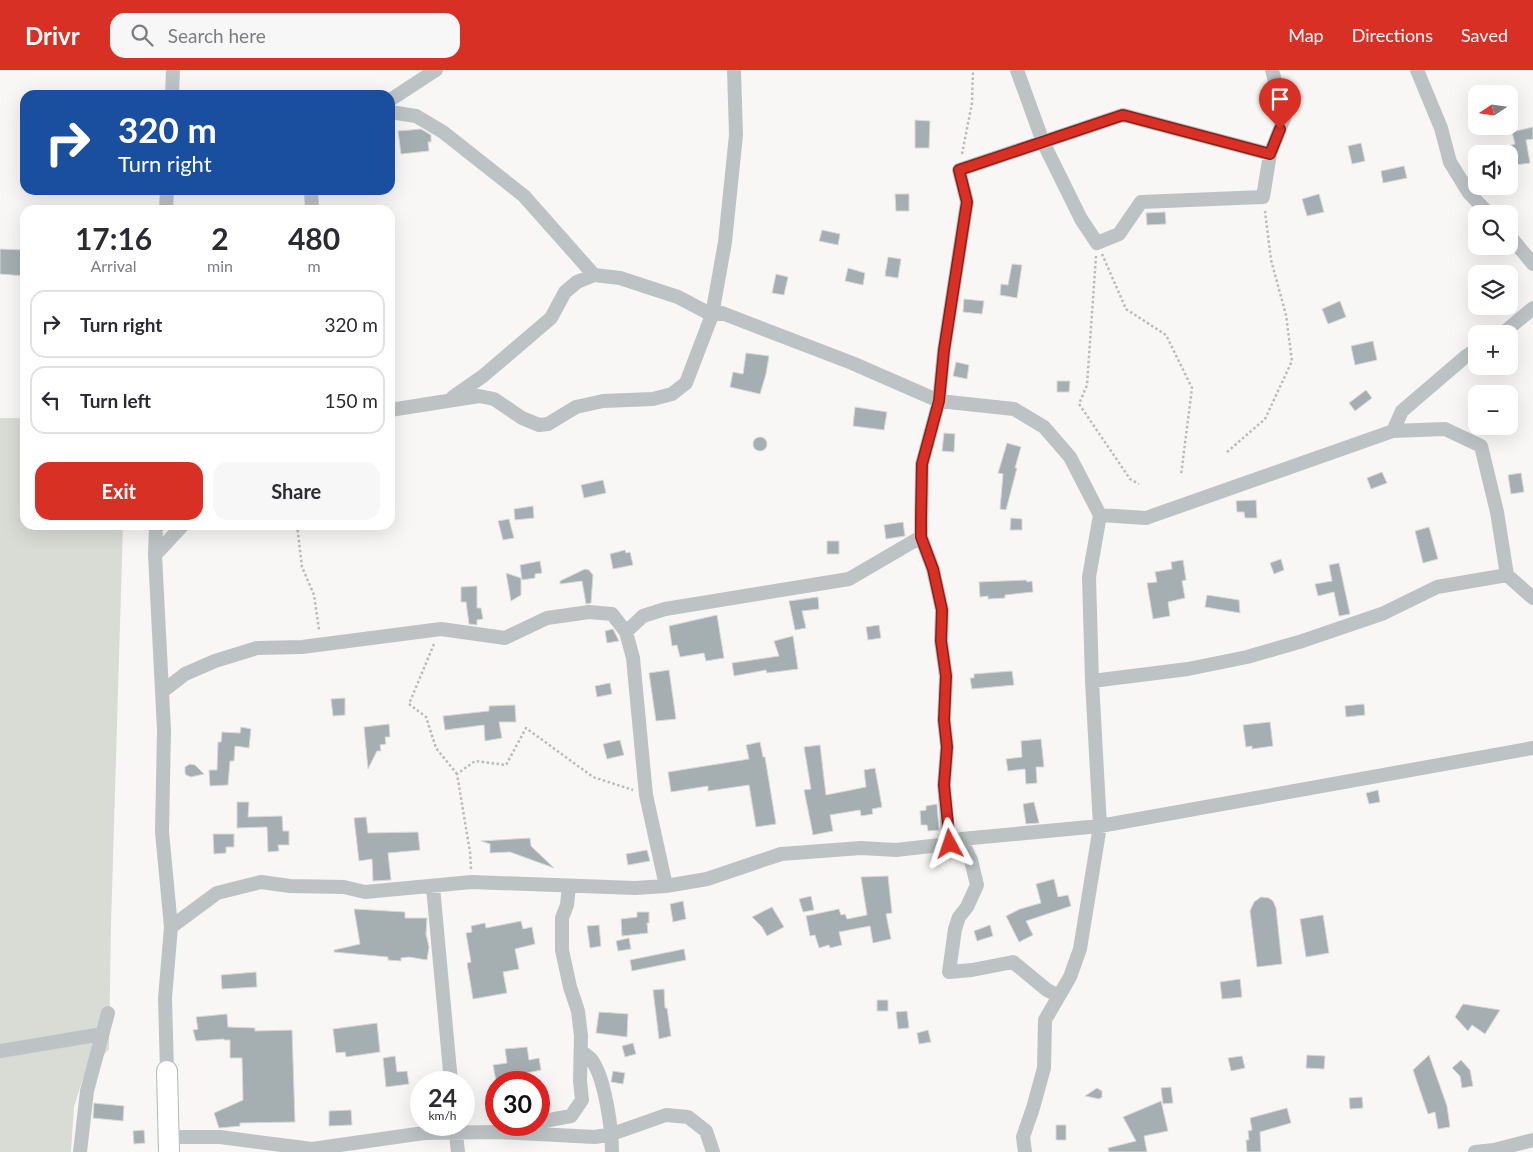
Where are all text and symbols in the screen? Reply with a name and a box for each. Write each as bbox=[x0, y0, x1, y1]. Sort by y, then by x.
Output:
search box bbox=[110, 13, 460, 58]
text: Drivr bbox=[25, 21, 80, 50]
icon: search bbox=[128, 21, 156, 49]
text: Search here bbox=[168, 24, 266, 47]
text: Map bbox=[1288, 24, 1324, 46]
text: Directions bbox=[1352, 24, 1433, 46]
text: Saved bbox=[1461, 24, 1508, 46]
pin bbox=[1259, 78, 1301, 129]
icon: arrive bbox=[1266, 85, 1294, 113]
north arrow bbox=[1468, 85, 1518, 135]
map controls bbox=[1468, 85, 1518, 435]
text: 320 m bbox=[118, 108, 217, 150]
icon: right bbox=[35, 110, 100, 175]
button: sound bbox=[1468, 145, 1518, 195]
text: Turn right bbox=[118, 150, 212, 177]
button: search bbox=[1468, 205, 1518, 255]
text: 17:16 bbox=[75, 220, 152, 256]
text: 2 bbox=[211, 220, 229, 256]
text: 480 bbox=[288, 220, 340, 256]
text: Arrival bbox=[90, 256, 137, 275]
text: min bbox=[207, 256, 233, 275]
text: m bbox=[307, 256, 321, 275]
button: layers bbox=[1468, 265, 1518, 315]
icon: right bbox=[37, 310, 65, 338]
text: Turn right bbox=[80, 313, 162, 336]
text: 320 m bbox=[324, 313, 378, 336]
button: + bbox=[1468, 325, 1518, 375]
button: − bbox=[1468, 385, 1518, 435]
icon: left bbox=[37, 386, 65, 414]
text: Turn left bbox=[80, 389, 151, 412]
text: 150 m bbox=[324, 389, 378, 412]
button: Exit bbox=[35, 462, 203, 520]
button: Share bbox=[213, 462, 380, 520]
position arrow bbox=[923, 817, 975, 869]
speed limit sign: 30 bbox=[485, 1071, 550, 1136]
text: 24 bbox=[428, 1082, 457, 1112]
text: km/h bbox=[428, 1108, 457, 1123]

